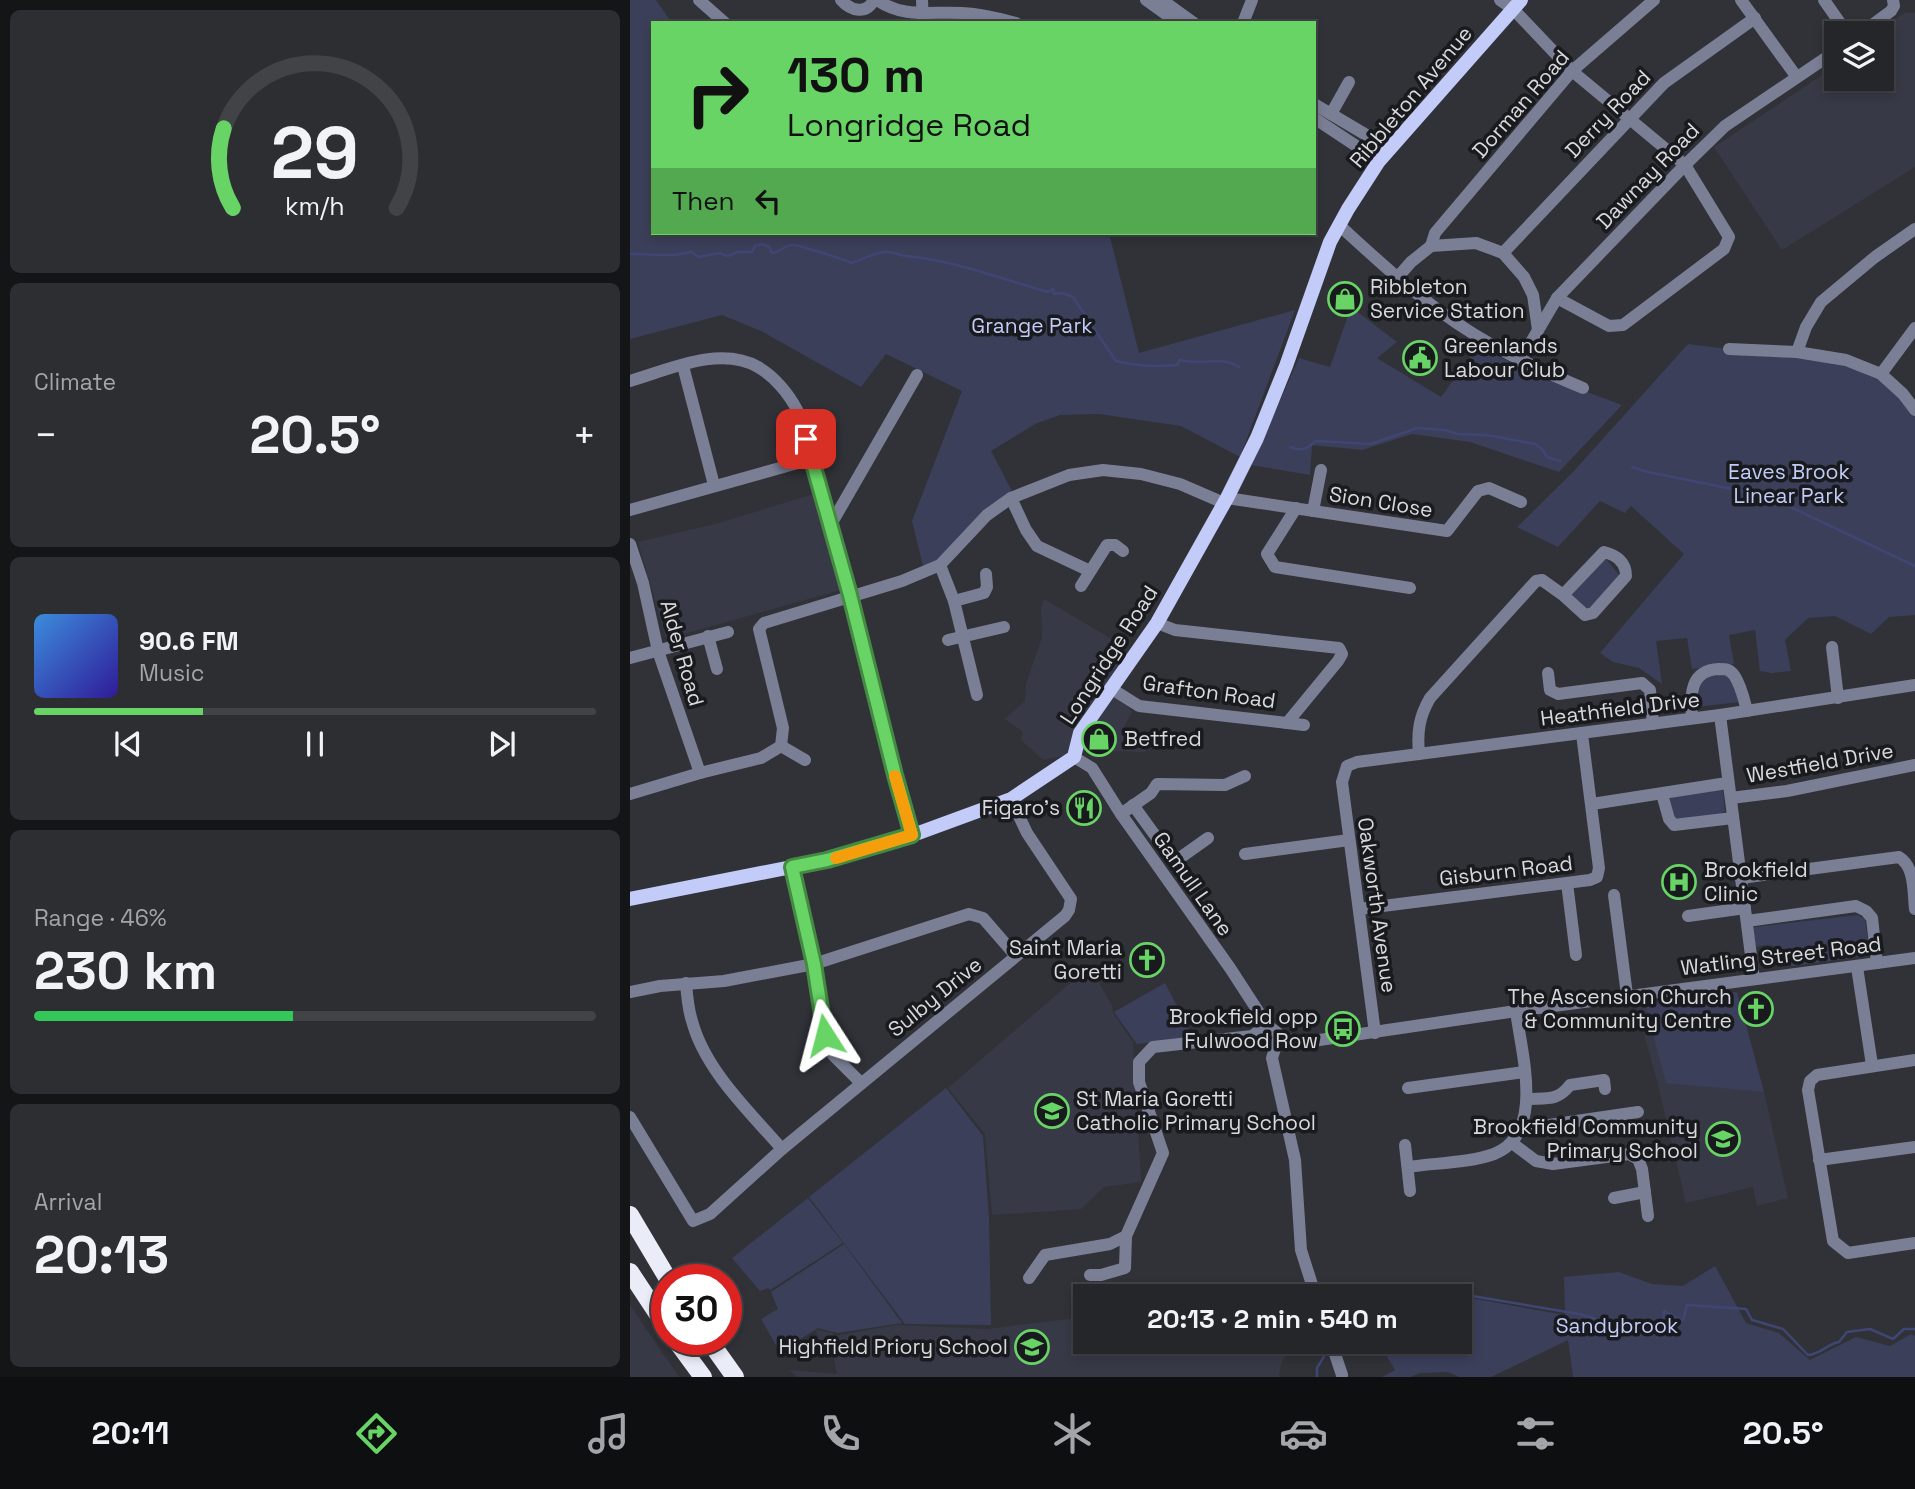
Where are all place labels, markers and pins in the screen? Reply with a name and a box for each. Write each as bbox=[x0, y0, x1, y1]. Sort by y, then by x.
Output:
place label: Ribbleton Service Station bbox=[1370, 273, 1525, 324]
shop icon: Ribbleton Service Station bbox=[1326, 280, 1364, 318]
place label: Greenlands Labour Club bbox=[1444, 332, 1565, 383]
public building icon: Greenlands Labour Club bbox=[1401, 339, 1439, 377]
pin bbox=[776, 409, 836, 469]
shop icon: Betfred bbox=[1080, 720, 1118, 758]
place label: Betfred bbox=[1124, 725, 1202, 752]
restaurant icon: Figaro's bbox=[1065, 789, 1103, 827]
place label: Figaro's bbox=[982, 794, 1060, 821]
place label: Brookfield Clinic bbox=[1704, 856, 1808, 907]
hospital icon: Brookfield Clinic bbox=[1660, 863, 1698, 901]
place label: Saint Maria Goretti bbox=[1009, 934, 1122, 985]
church icon: Saint Maria Goretti bbox=[1128, 941, 1166, 979]
place label: The Ascension Church & Community Centre bbox=[1508, 983, 1732, 1034]
church icon: The Ascension Church & Community Centre bbox=[1737, 990, 1775, 1028]
place label: Brookfield opp Fulwood Row bbox=[1169, 1003, 1318, 1054]
bus stop icon: Brookfield opp Fulwood Row bbox=[1324, 1010, 1362, 1048]
place label: St Maria Goretti Catholic Primary School bbox=[1076, 1085, 1316, 1136]
school or university icon: St Maria Goretti Catholic Primary School bbox=[1033, 1092, 1071, 1130]
place label: Brookfield Community Primary School bbox=[1473, 1113, 1698, 1164]
school or university icon: Brookfield Community Primary School bbox=[1704, 1120, 1742, 1158]
school or university icon: Highfield Priory School bbox=[1013, 1328, 1051, 1366]
place label: Highfield Priory School bbox=[778, 1333, 1008, 1360]

